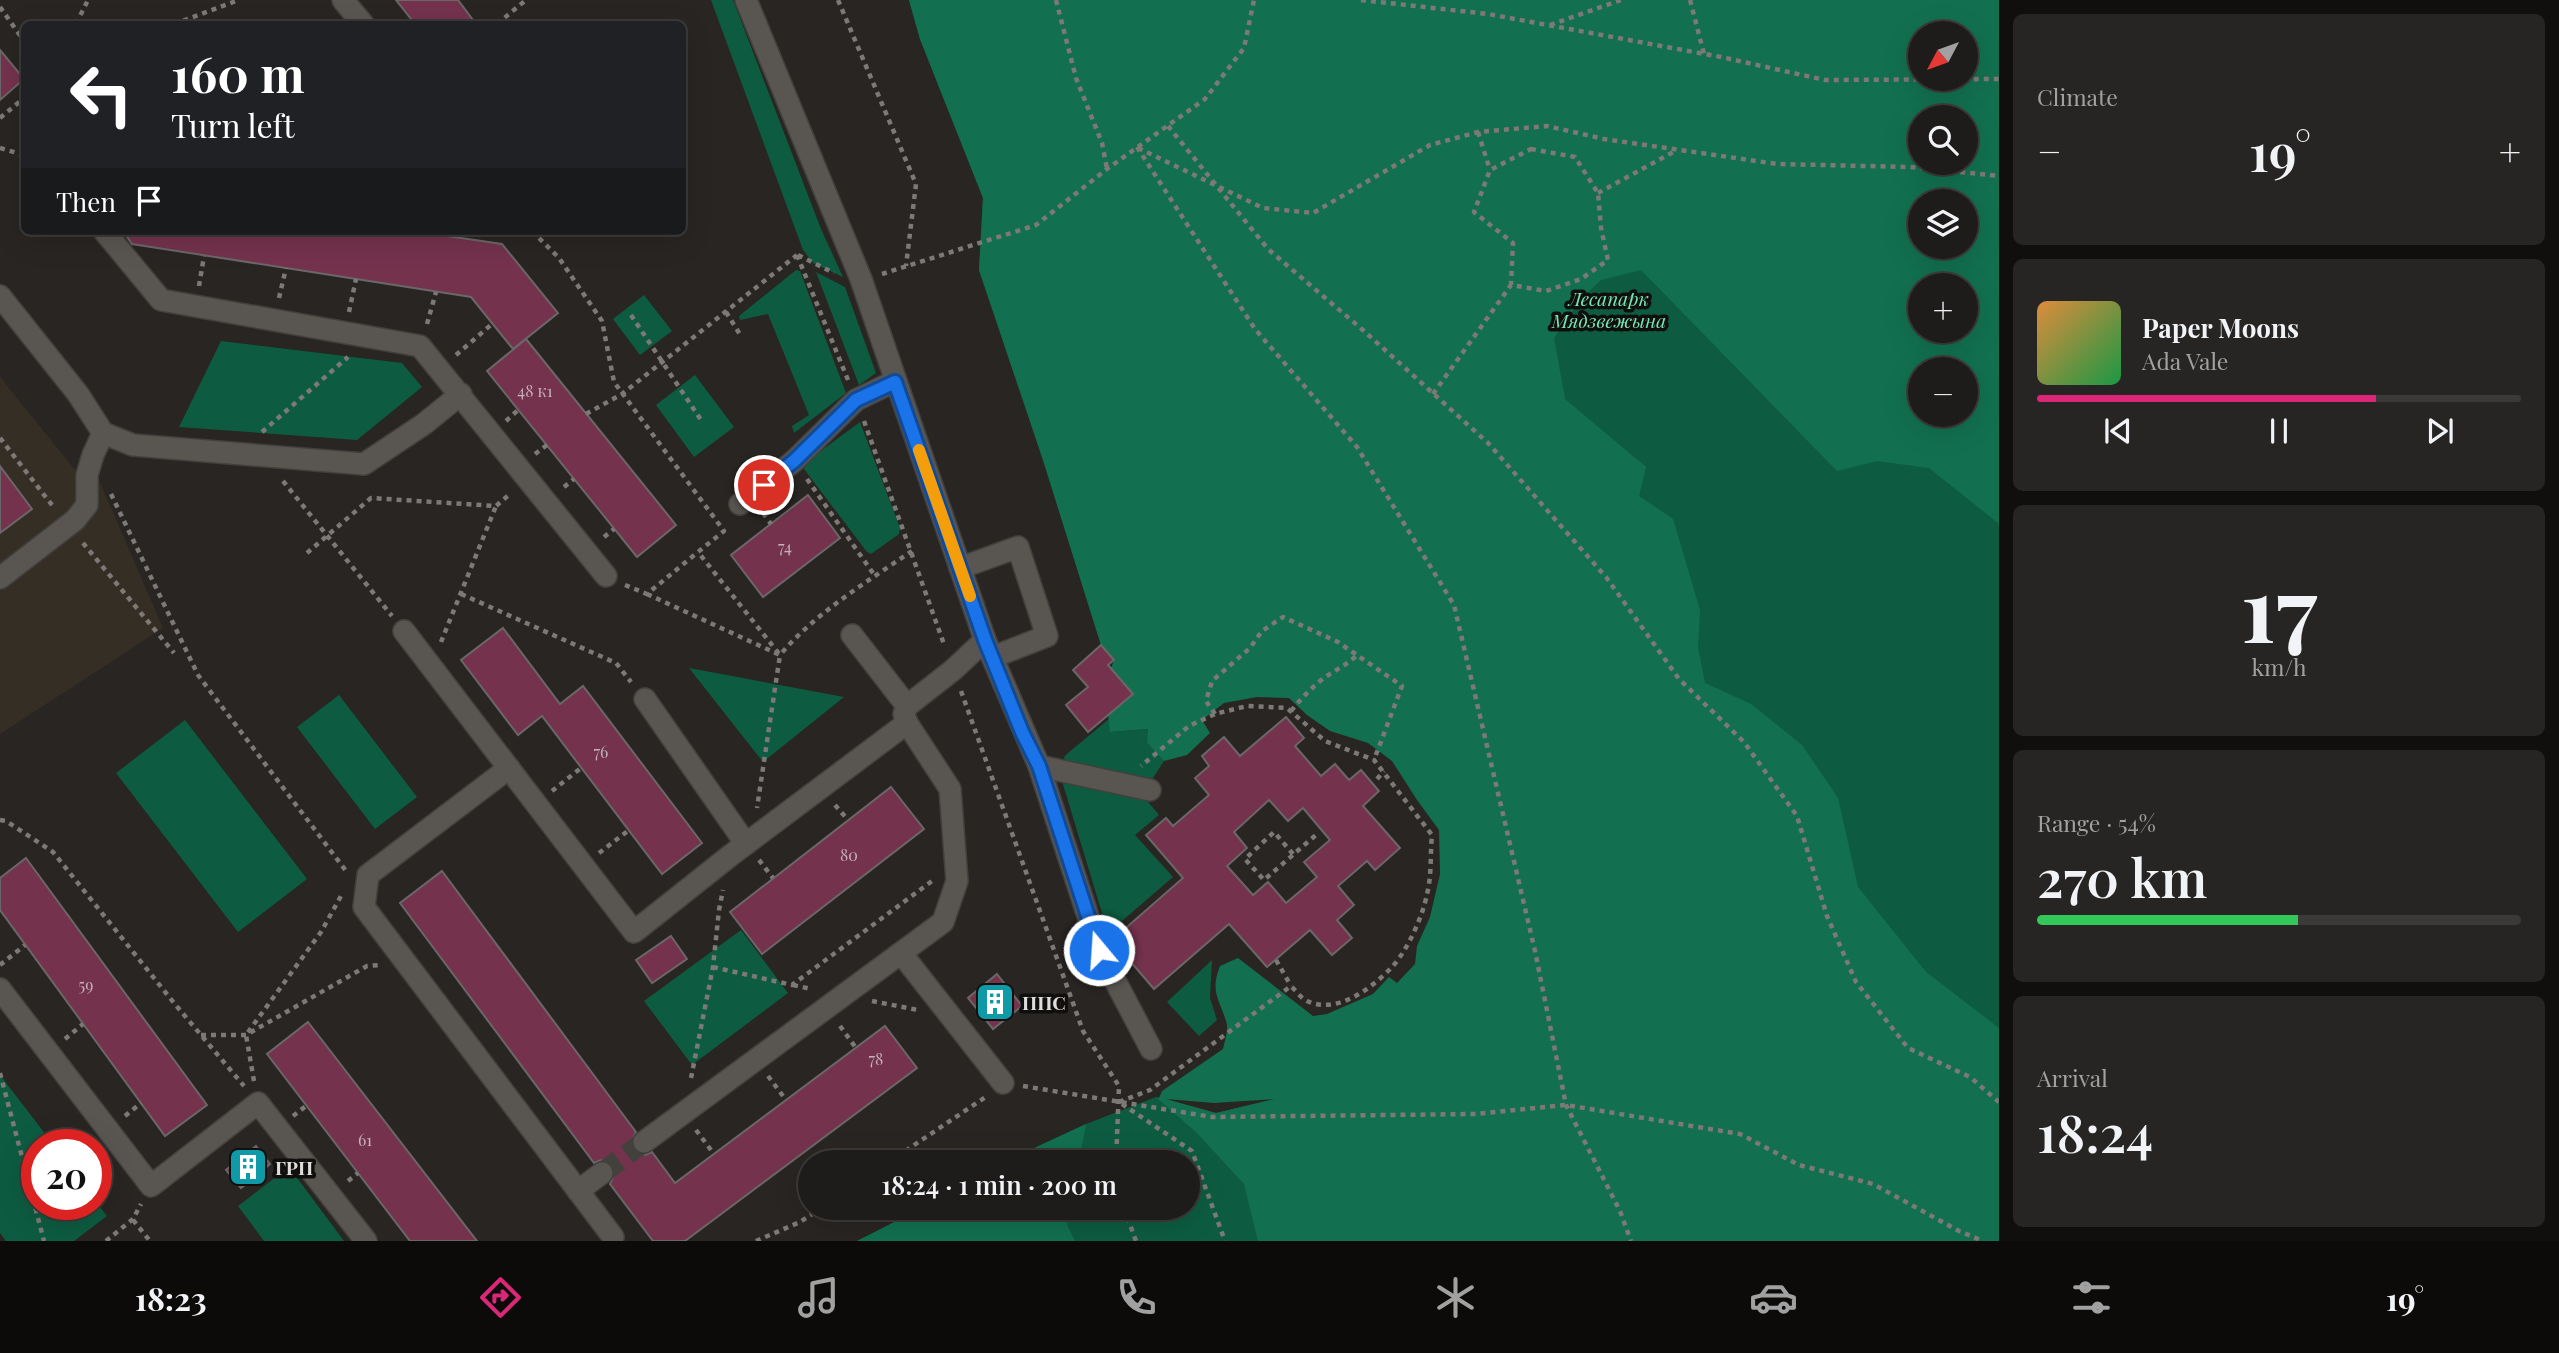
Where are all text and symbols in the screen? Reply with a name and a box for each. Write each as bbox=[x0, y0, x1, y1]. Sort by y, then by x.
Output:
north arrow bbox=[1908, 21, 1978, 91]
map controls bbox=[1908, 21, 1978, 427]
text: 160 m bbox=[171, 40, 305, 105]
icon: left bbox=[56, 49, 147, 140]
text: Climate bbox=[2037, 81, 2118, 112]
text: Turn left bbox=[171, 103, 295, 146]
button: search bbox=[1908, 105, 1978, 175]
text: 19° bbox=[2249, 116, 2311, 185]
text: − bbox=[2037, 125, 2062, 176]
text: + bbox=[2499, 125, 2521, 176]
icon: arrive bbox=[130, 182, 168, 220]
text: Then bbox=[56, 184, 116, 219]
button: layers bbox=[1908, 189, 1978, 259]
button: + bbox=[1908, 273, 1978, 343]
park label: Лесапарк Мядзвежына bbox=[1551, 285, 1666, 333]
text: Paper Moons bbox=[2142, 310, 2299, 345]
text: Ada Vale bbox=[2142, 345, 2229, 376]
button: − bbox=[1908, 357, 1978, 427]
house number: 48 к1 bbox=[517, 380, 553, 401]
icon: previous bbox=[2099, 412, 2137, 450]
icon: pause bbox=[2260, 412, 2298, 450]
icon: next bbox=[2421, 412, 2459, 450]
pin bbox=[734, 455, 794, 515]
icon: arrive bbox=[745, 466, 783, 504]
house number: 74 bbox=[778, 536, 792, 557]
text: 17 bbox=[2241, 545, 2317, 666]
text: km/h bbox=[2251, 651, 2307, 682]
house number: 76 bbox=[594, 741, 608, 762]
text: Range · 54% bbox=[2037, 807, 2156, 838]
text: 270 km bbox=[2037, 842, 2207, 911]
house number: 80 bbox=[840, 844, 858, 865]
position arrow bbox=[1062, 913, 1136, 987]
house number: 59 bbox=[79, 974, 93, 995]
building icon: ППС bbox=[974, 981, 1016, 1023]
place label: ППС bbox=[1022, 989, 1066, 1015]
house number: 78 bbox=[869, 1048, 883, 1069]
text: Arrival bbox=[2037, 1062, 2108, 1093]
text: 18:24 bbox=[2037, 1097, 2153, 1166]
speed limit sign: 20 bbox=[21, 1129, 112, 1220]
house number: 61 bbox=[358, 1129, 372, 1150]
building icon: ГРП bbox=[227, 1146, 269, 1188]
place label: ГРП bbox=[275, 1154, 313, 1180]
text: 18:24 · 1 min · 200 m bbox=[881, 1167, 1117, 1202]
icon: directions bbox=[476, 1273, 525, 1322]
icon: music bbox=[794, 1273, 843, 1322]
icon: phone bbox=[1112, 1273, 1161, 1322]
icon: climate bbox=[1431, 1273, 1480, 1322]
icon: car bbox=[1749, 1273, 1798, 1322]
icon: filters bbox=[2067, 1273, 2116, 1322]
text: 18:23 bbox=[135, 1276, 207, 1319]
text: 19° bbox=[2386, 1276, 2424, 1319]

